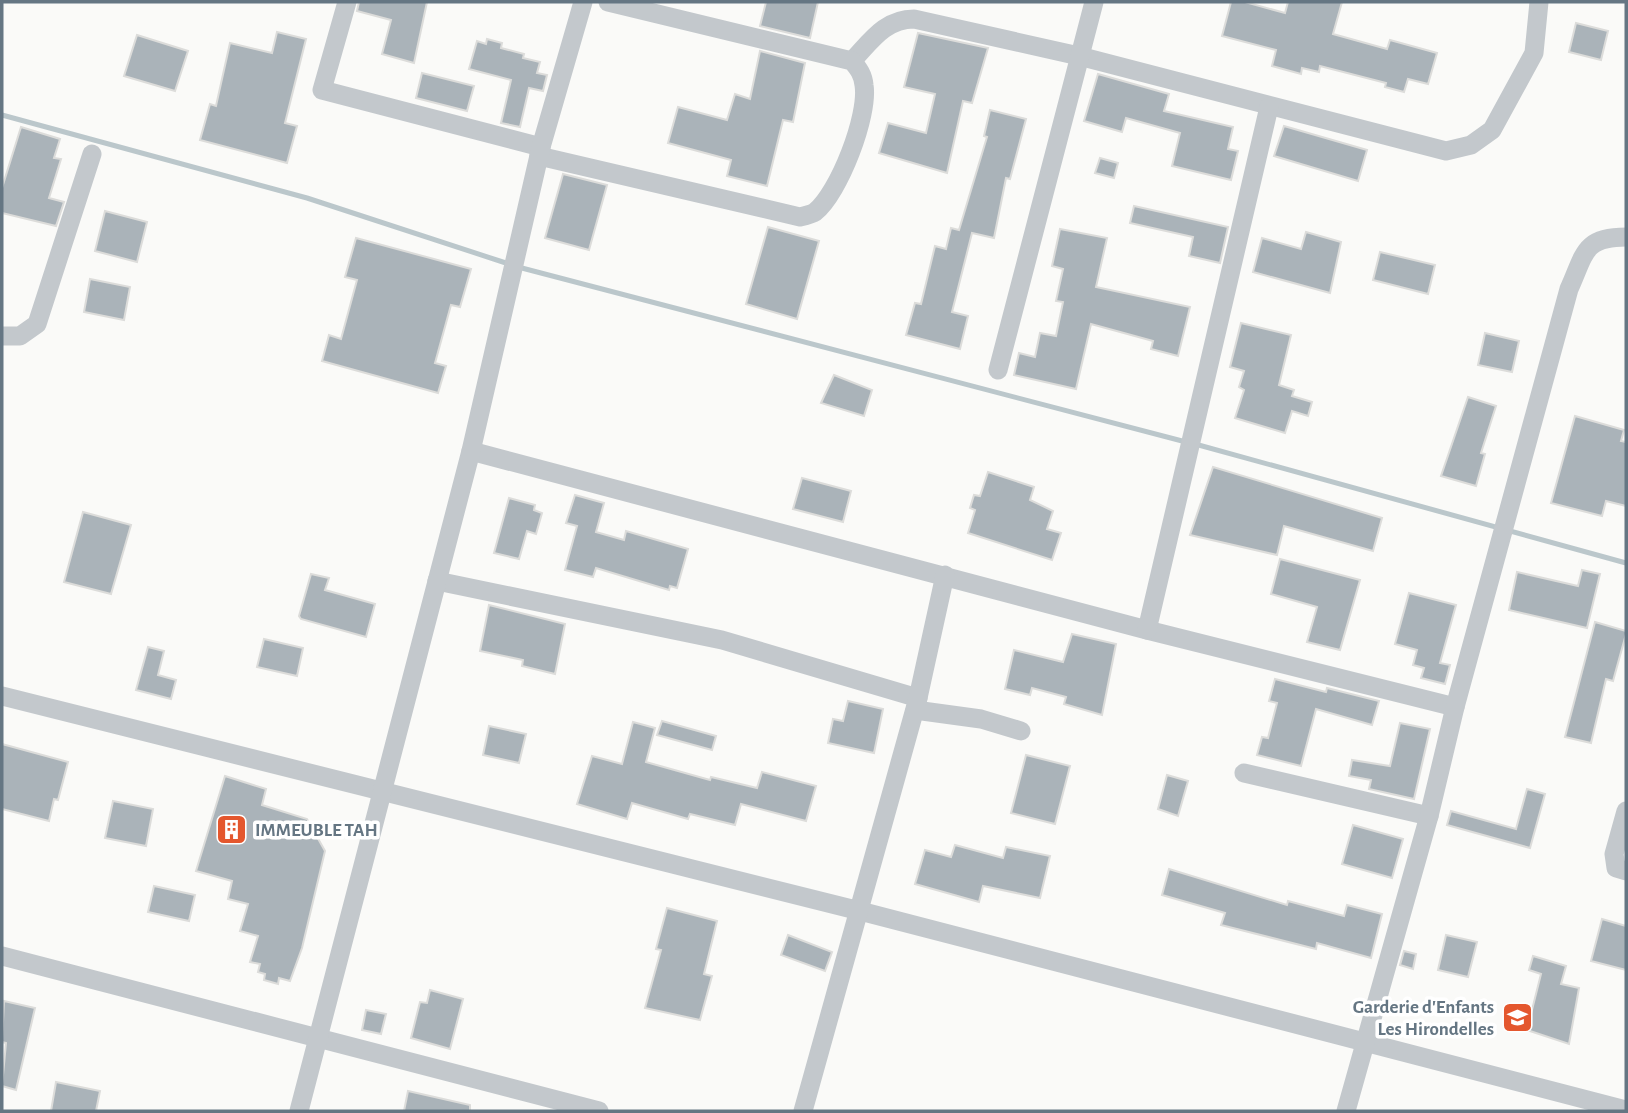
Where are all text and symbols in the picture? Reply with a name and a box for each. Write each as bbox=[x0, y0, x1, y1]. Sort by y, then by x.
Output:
building icon: IMMEUBLE TAH bbox=[215, 813, 249, 847]
place label: IMMEUBLE TAH bbox=[255, 821, 378, 840]
place label: Garderie d'Enfants Les Hirondelles bbox=[1353, 998, 1494, 1039]
school or university icon: Garderie d'Enfants Les Hirondelles bbox=[1500, 1001, 1534, 1035]

